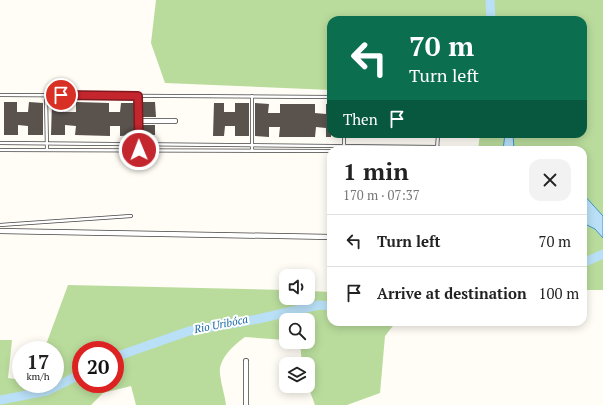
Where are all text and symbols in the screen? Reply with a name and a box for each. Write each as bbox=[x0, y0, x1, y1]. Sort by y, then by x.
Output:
text: 70 m bbox=[409, 27, 474, 64]
icon: left bbox=[343, 32, 395, 84]
text: Turn left bbox=[409, 63, 479, 87]
pin bbox=[44, 78, 78, 112]
icon: arrive bbox=[50, 84, 72, 106]
icon: arrive bbox=[386, 108, 408, 130]
text: Then bbox=[343, 109, 378, 129]
position arrow bbox=[118, 129, 160, 171]
text: 1 min bbox=[343, 155, 409, 187]
button: close bbox=[529, 159, 571, 201]
text: 170 m · 07:37 bbox=[343, 186, 420, 204]
icon: left bbox=[343, 230, 365, 252]
text: Turn left bbox=[377, 231, 441, 251]
text: 70 m bbox=[538, 231, 571, 251]
map controls bbox=[279, 269, 315, 393]
button: sound bbox=[279, 269, 315, 305]
icon: arrive bbox=[343, 282, 365, 304]
text: Arrive at destination bbox=[377, 283, 527, 303]
text: 100 m bbox=[539, 283, 579, 303]
water label: Rio Uribóca bbox=[192, 312, 249, 336]
button: search bbox=[279, 313, 315, 349]
speed limit sign: 20 bbox=[72, 341, 124, 393]
text: 17 bbox=[27, 348, 49, 375]
button: layers bbox=[279, 357, 315, 393]
text: km/h bbox=[26, 370, 50, 383]

